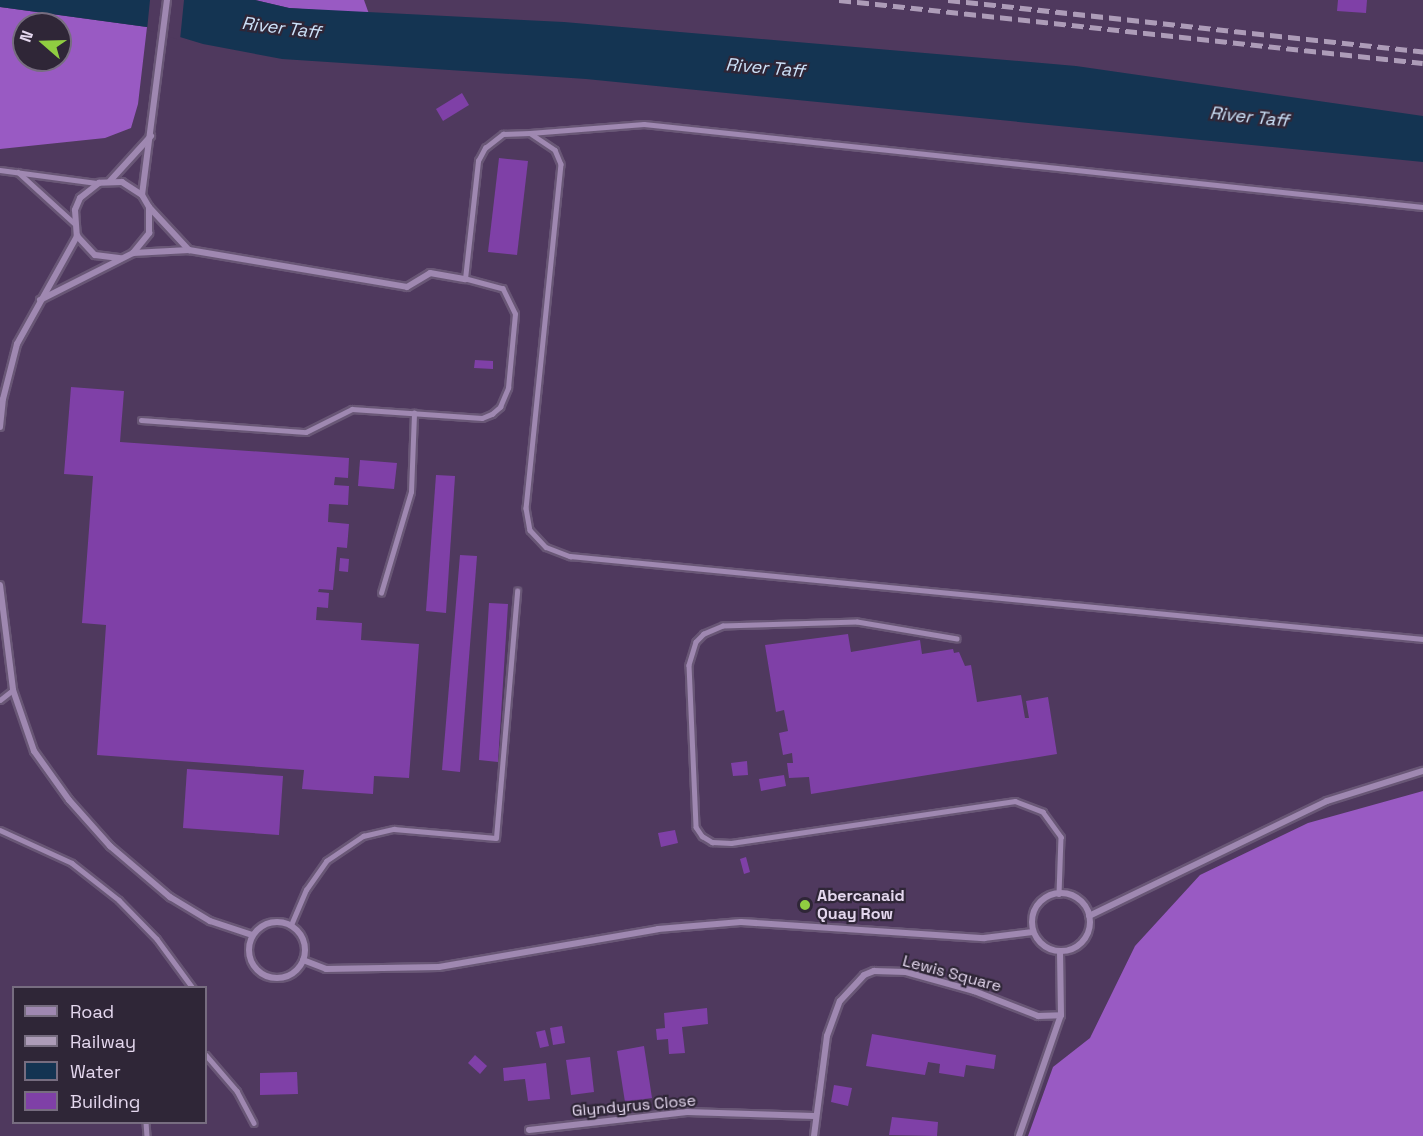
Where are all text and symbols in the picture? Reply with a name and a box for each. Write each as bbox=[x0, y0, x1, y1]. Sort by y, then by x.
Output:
north arrow bbox=[12, 12, 72, 72]
water label: River Taff bbox=[240, 12, 322, 44]
text: N bbox=[15, 28, 38, 45]
water label: River Taff bbox=[724, 54, 806, 82]
water label: River Taff bbox=[1208, 102, 1290, 132]
place label: Abercanaid Quay Row bbox=[817, 886, 905, 924]
marker: Abercanaid Quay Row bbox=[798, 898, 812, 912]
street label: Lewis Square bbox=[900, 952, 1004, 996]
legend bbox=[12, 986, 207, 1124]
text: Road bbox=[70, 1000, 114, 1023]
text: Railway bbox=[70, 1030, 136, 1053]
text: Water bbox=[70, 1060, 121, 1083]
text: Building bbox=[70, 1090, 140, 1113]
street label: Glyndyrus Close bbox=[571, 1091, 697, 1121]

